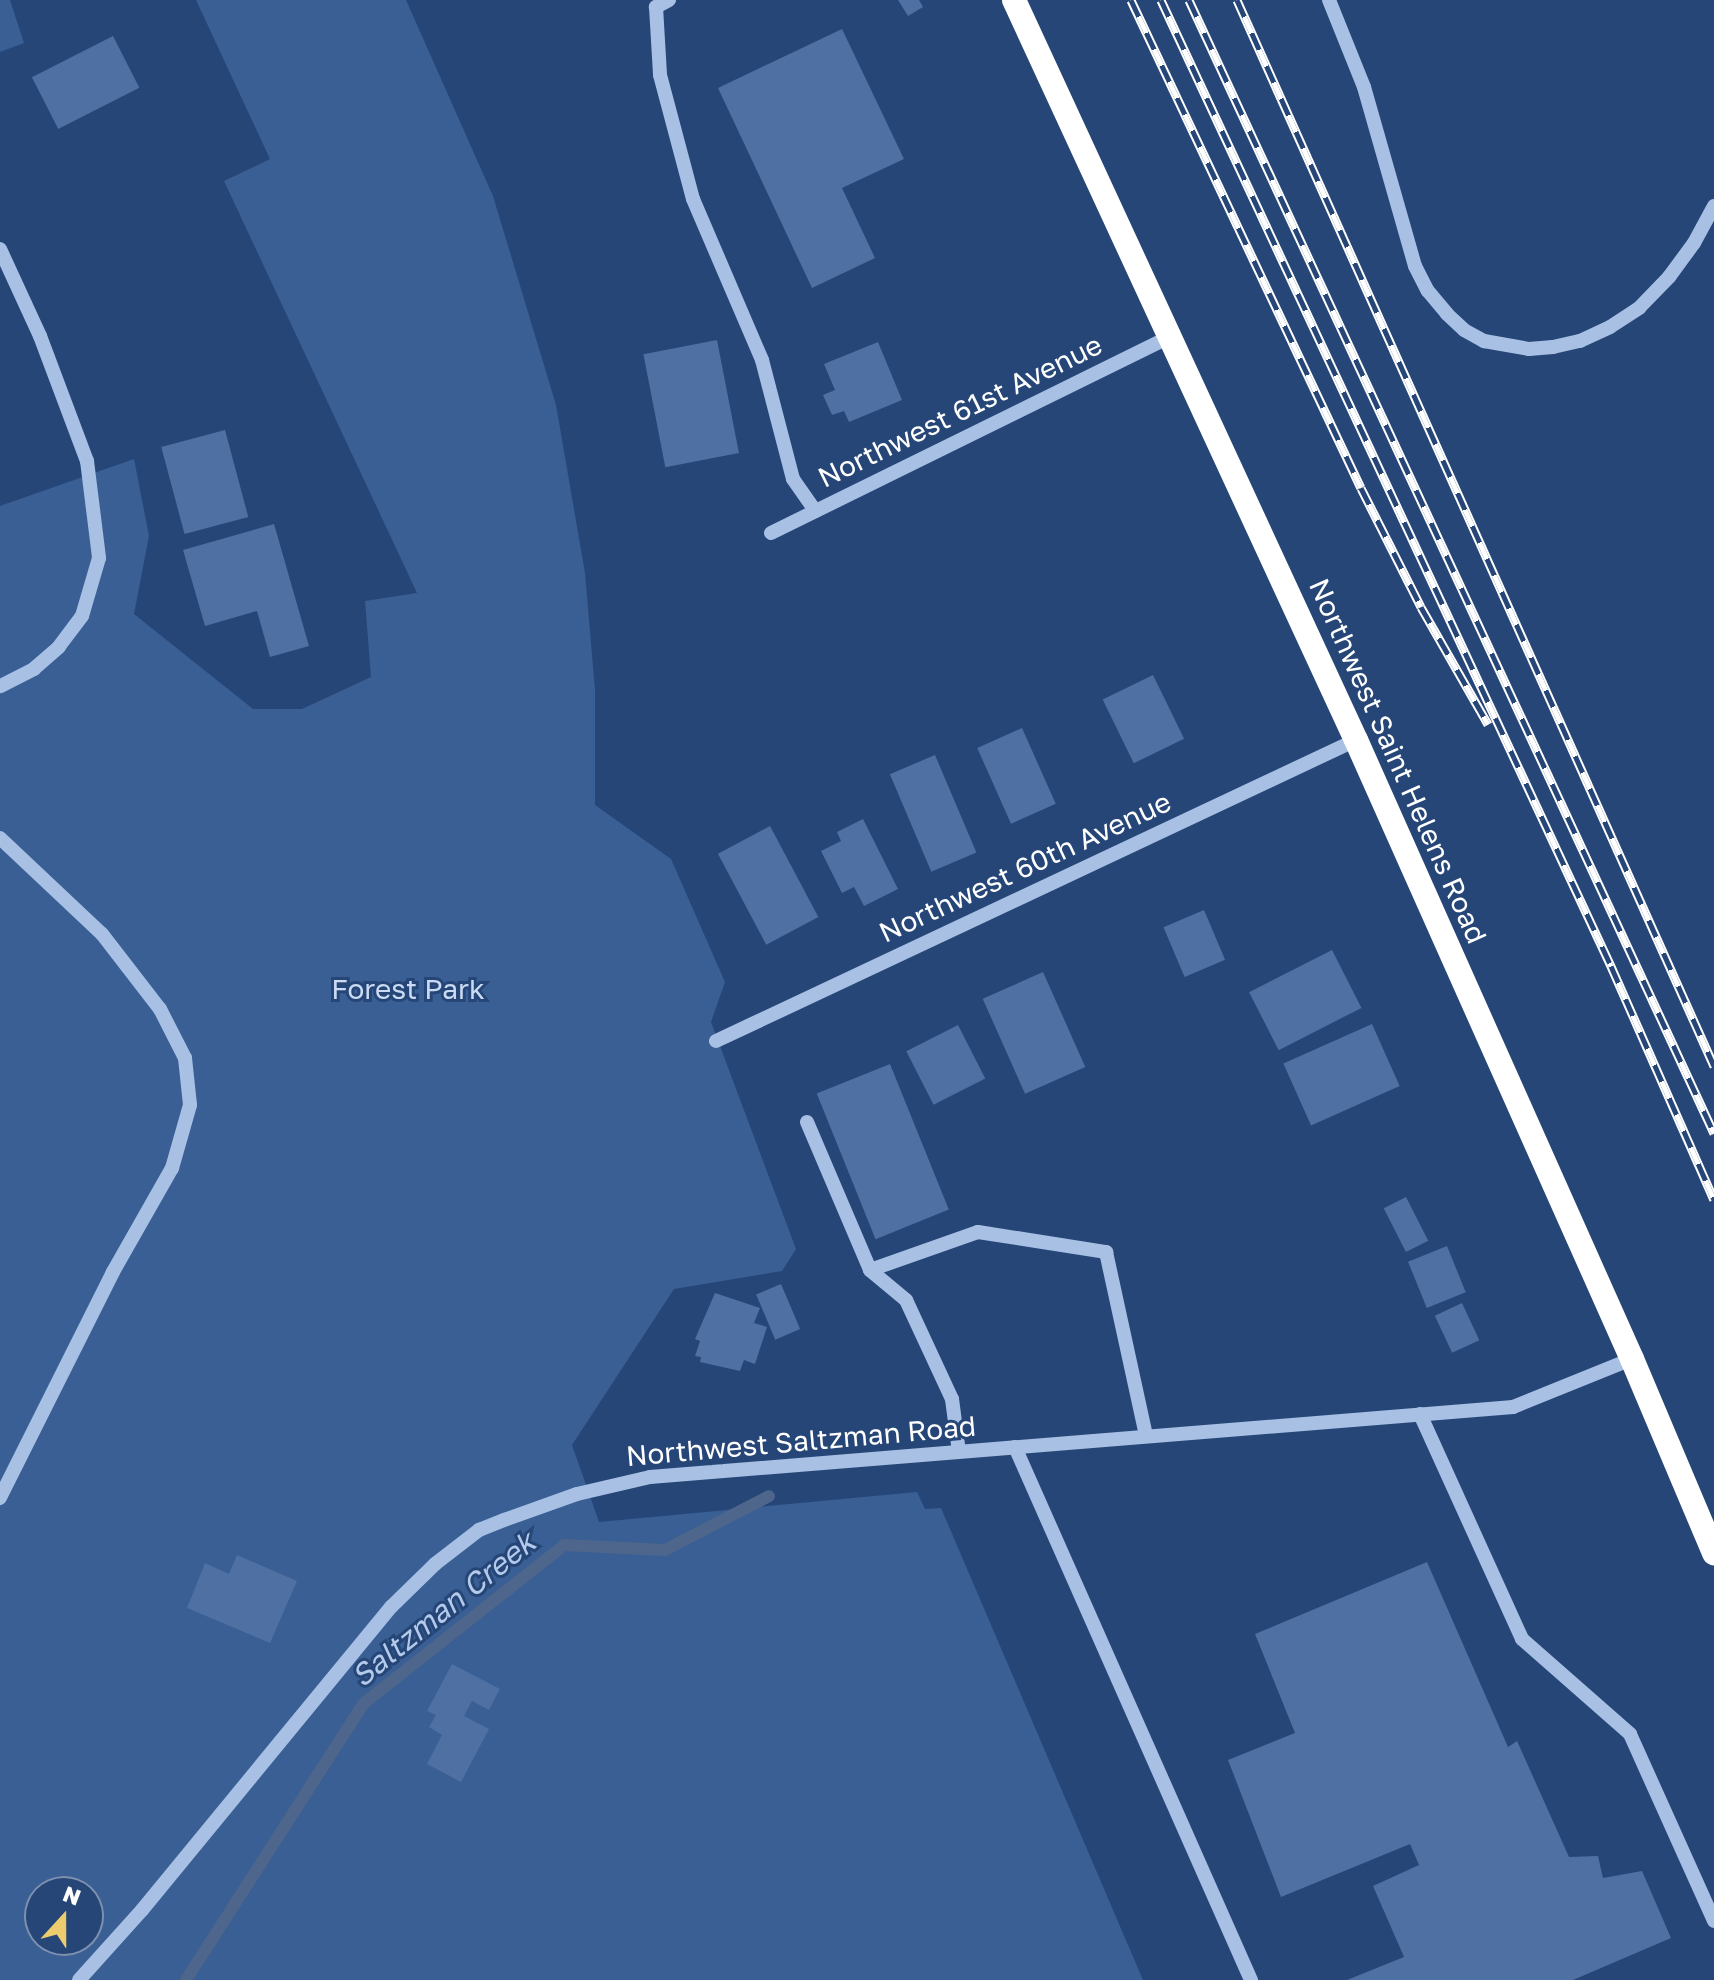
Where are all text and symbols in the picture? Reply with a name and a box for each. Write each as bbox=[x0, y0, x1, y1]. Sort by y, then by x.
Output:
street label: Northwest 61st Avenue bbox=[813, 328, 1107, 494]
street label: Northwest Saint Helens Road bbox=[1302, 573, 1494, 949]
street label: Northwest 60th Avenue bbox=[874, 785, 1176, 949]
park label: Forest Park bbox=[331, 972, 485, 1006]
street label: Northwest Saltzman Road bbox=[625, 1409, 977, 1473]
water label: Saltzman Creek bbox=[344, 1524, 542, 1694]
north arrow bbox=[24, 1876, 104, 1956]
text: N bbox=[59, 1879, 85, 1911]

